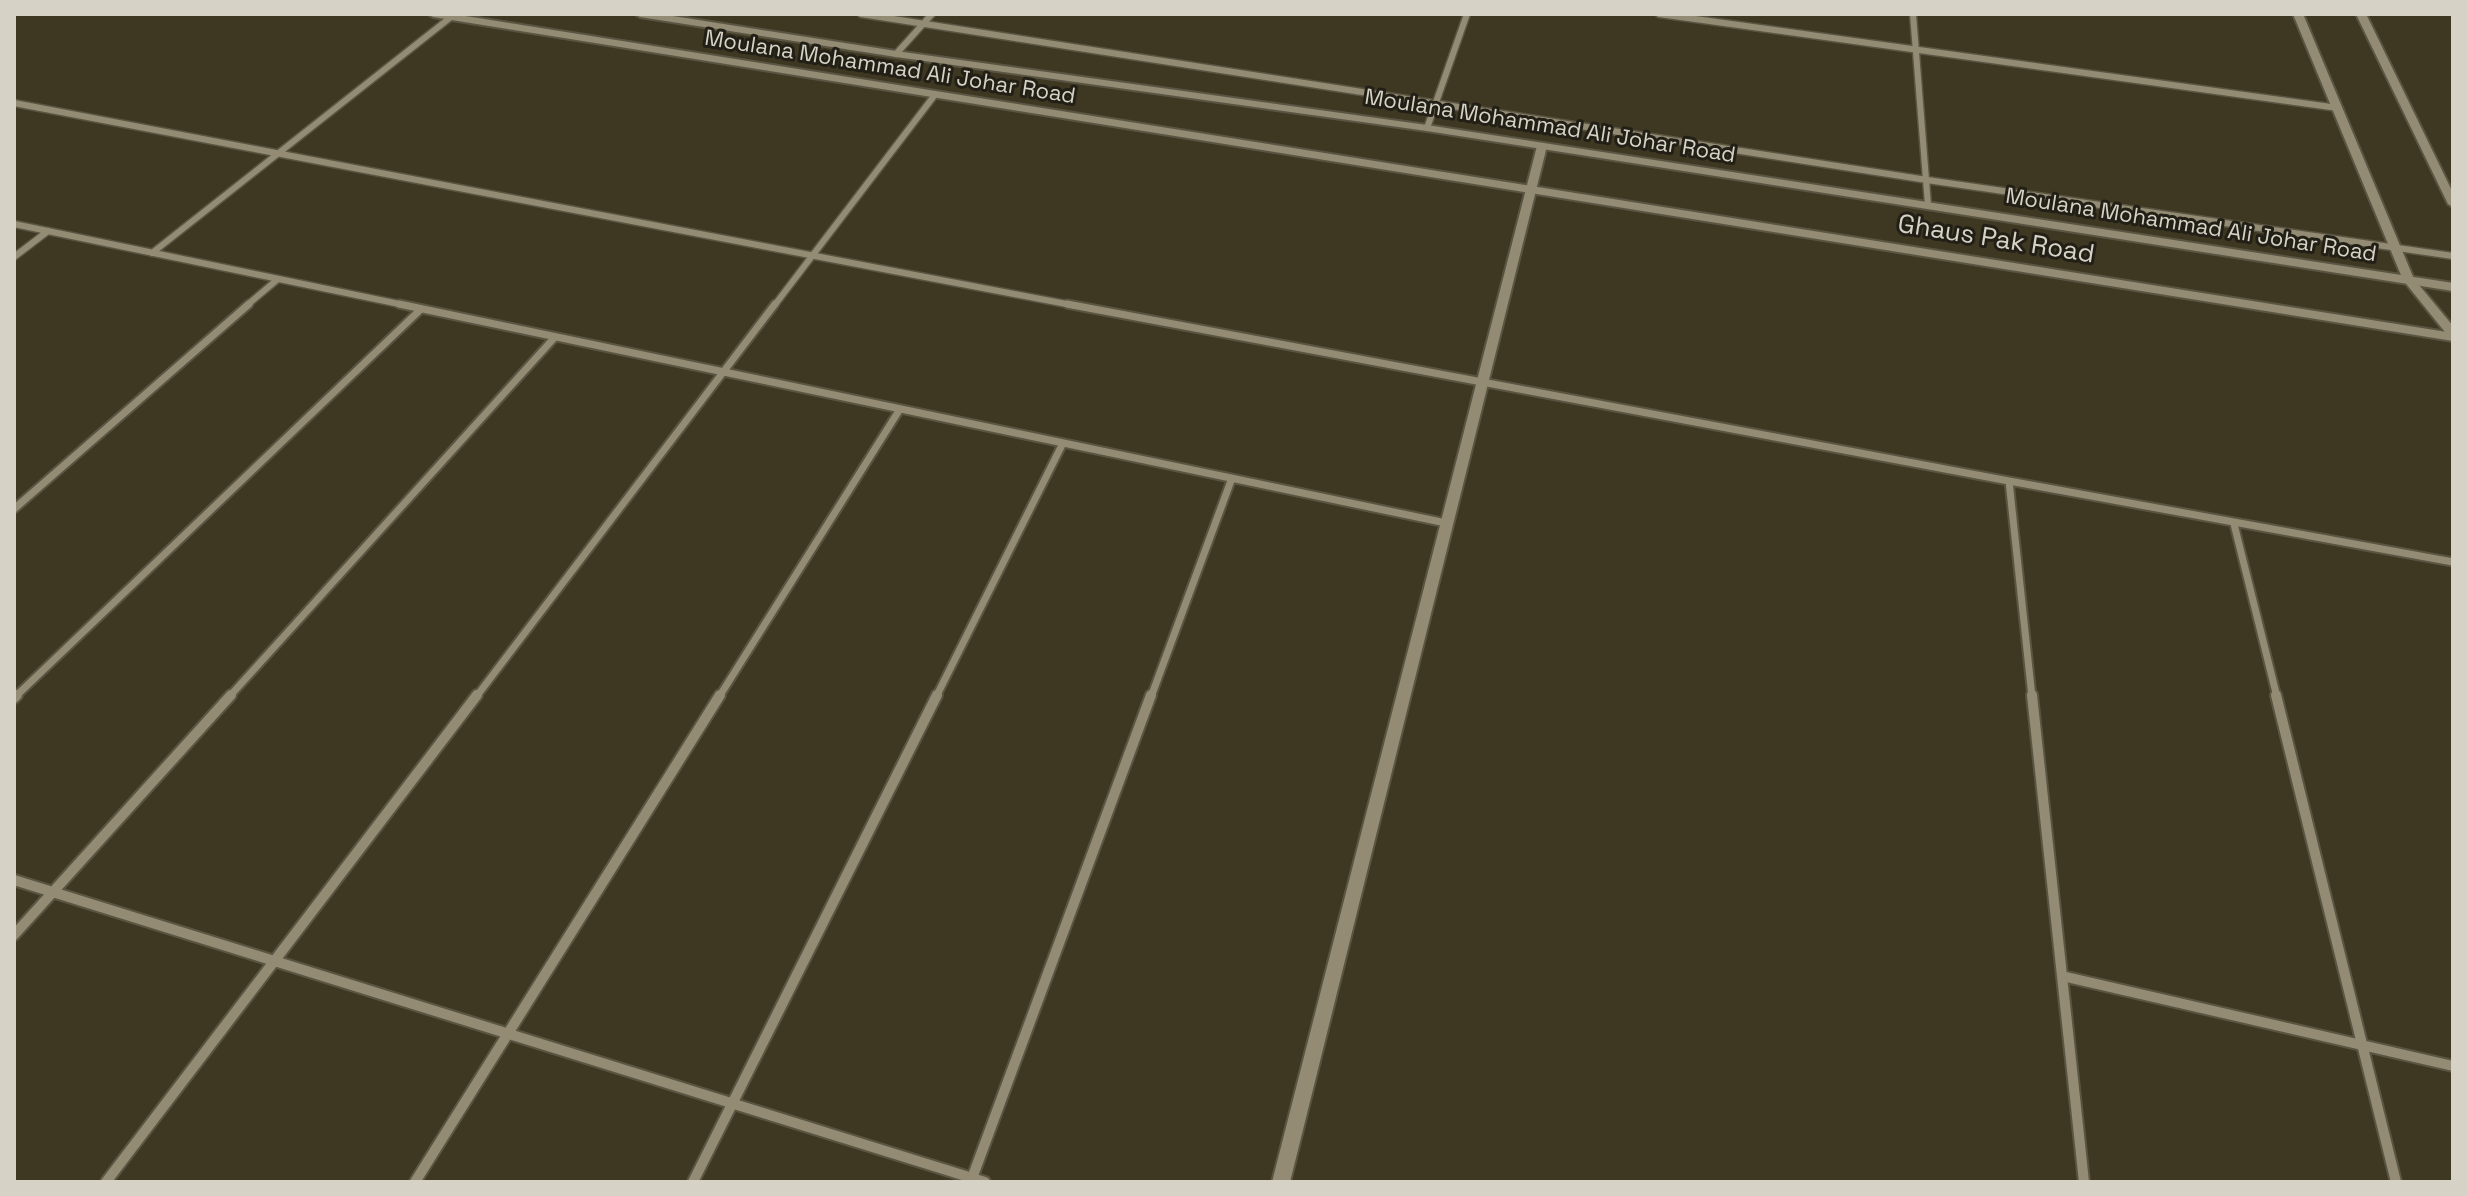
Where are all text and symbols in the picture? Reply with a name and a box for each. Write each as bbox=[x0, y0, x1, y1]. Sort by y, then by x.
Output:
street label: Moulana Mohammad Ali Johar Road bbox=[703, 26, 1077, 110]
street label: Moulana Mohammad Ali Johar Road bbox=[1363, 85, 1737, 169]
street label: Moulana Mohammad Ali Johar Road bbox=[2004, 184, 2378, 268]
street label: Ghaus Pak Road bbox=[1895, 209, 2097, 271]

